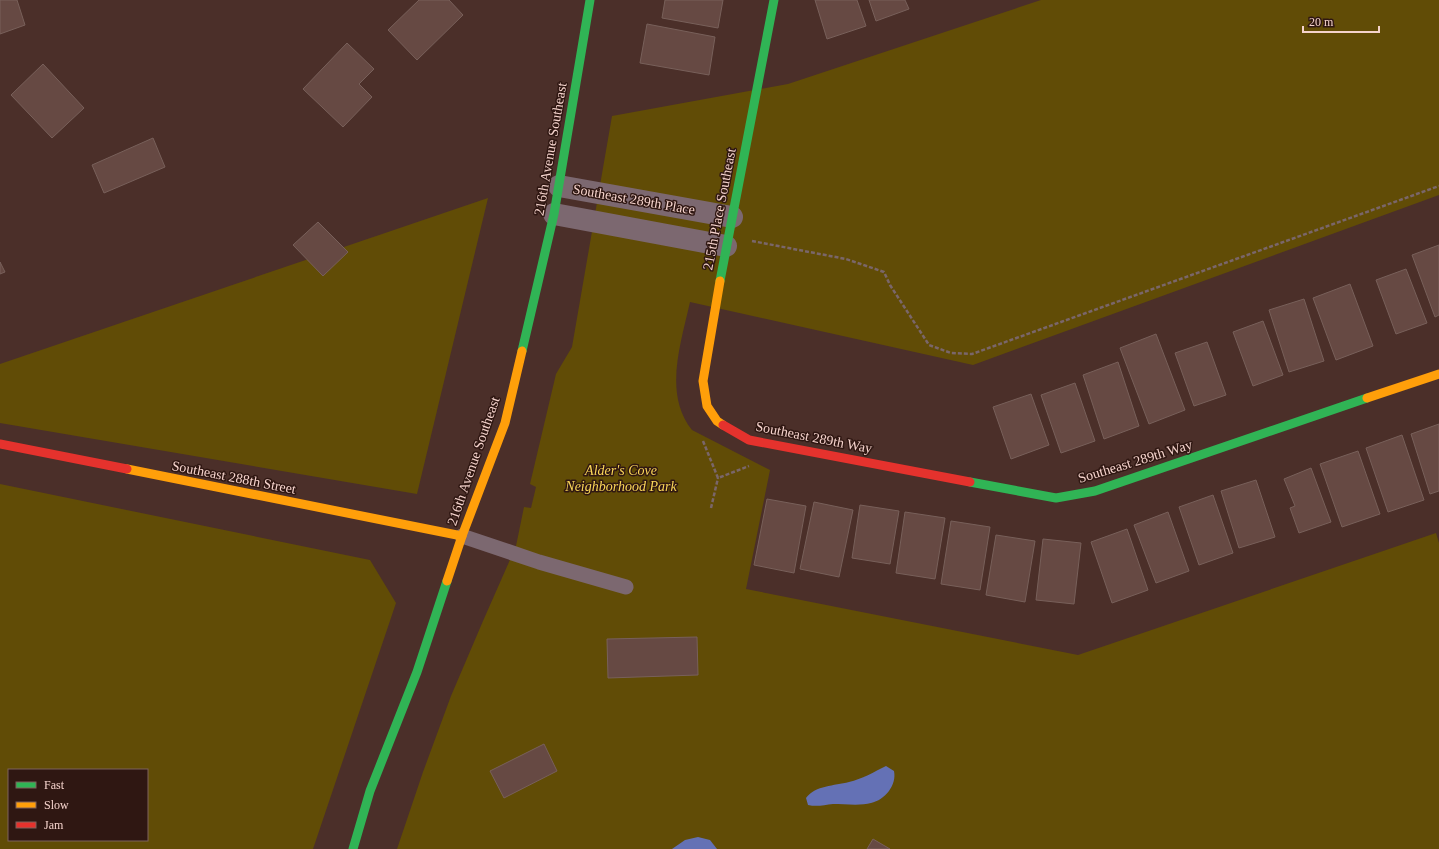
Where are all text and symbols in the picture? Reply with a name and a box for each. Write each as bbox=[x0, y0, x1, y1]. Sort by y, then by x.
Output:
scale bar bbox=[1303, 8, 1379, 34]
text: 20 m bbox=[1309, 15, 1334, 29]
street label: 216th Avenue Southeast bbox=[531, 81, 570, 217]
street label: 215th Place Southeast bbox=[700, 147, 739, 271]
street label: Southeast 289th Place bbox=[572, 181, 696, 218]
street label: 216th Avenue Southeast bbox=[444, 395, 503, 527]
street label: Southeast 289th Way bbox=[754, 419, 873, 456]
street label: Southeast 289th Way bbox=[1076, 437, 1194, 486]
street label: Southeast 288th Street bbox=[171, 458, 297, 497]
park label: Alder's Cove Neighborhood Park bbox=[564, 463, 677, 494]
legend bbox=[8, 769, 148, 841]
text: Fast bbox=[44, 778, 65, 792]
text: Slow bbox=[44, 798, 69, 812]
text: Jam bbox=[44, 818, 64, 832]

